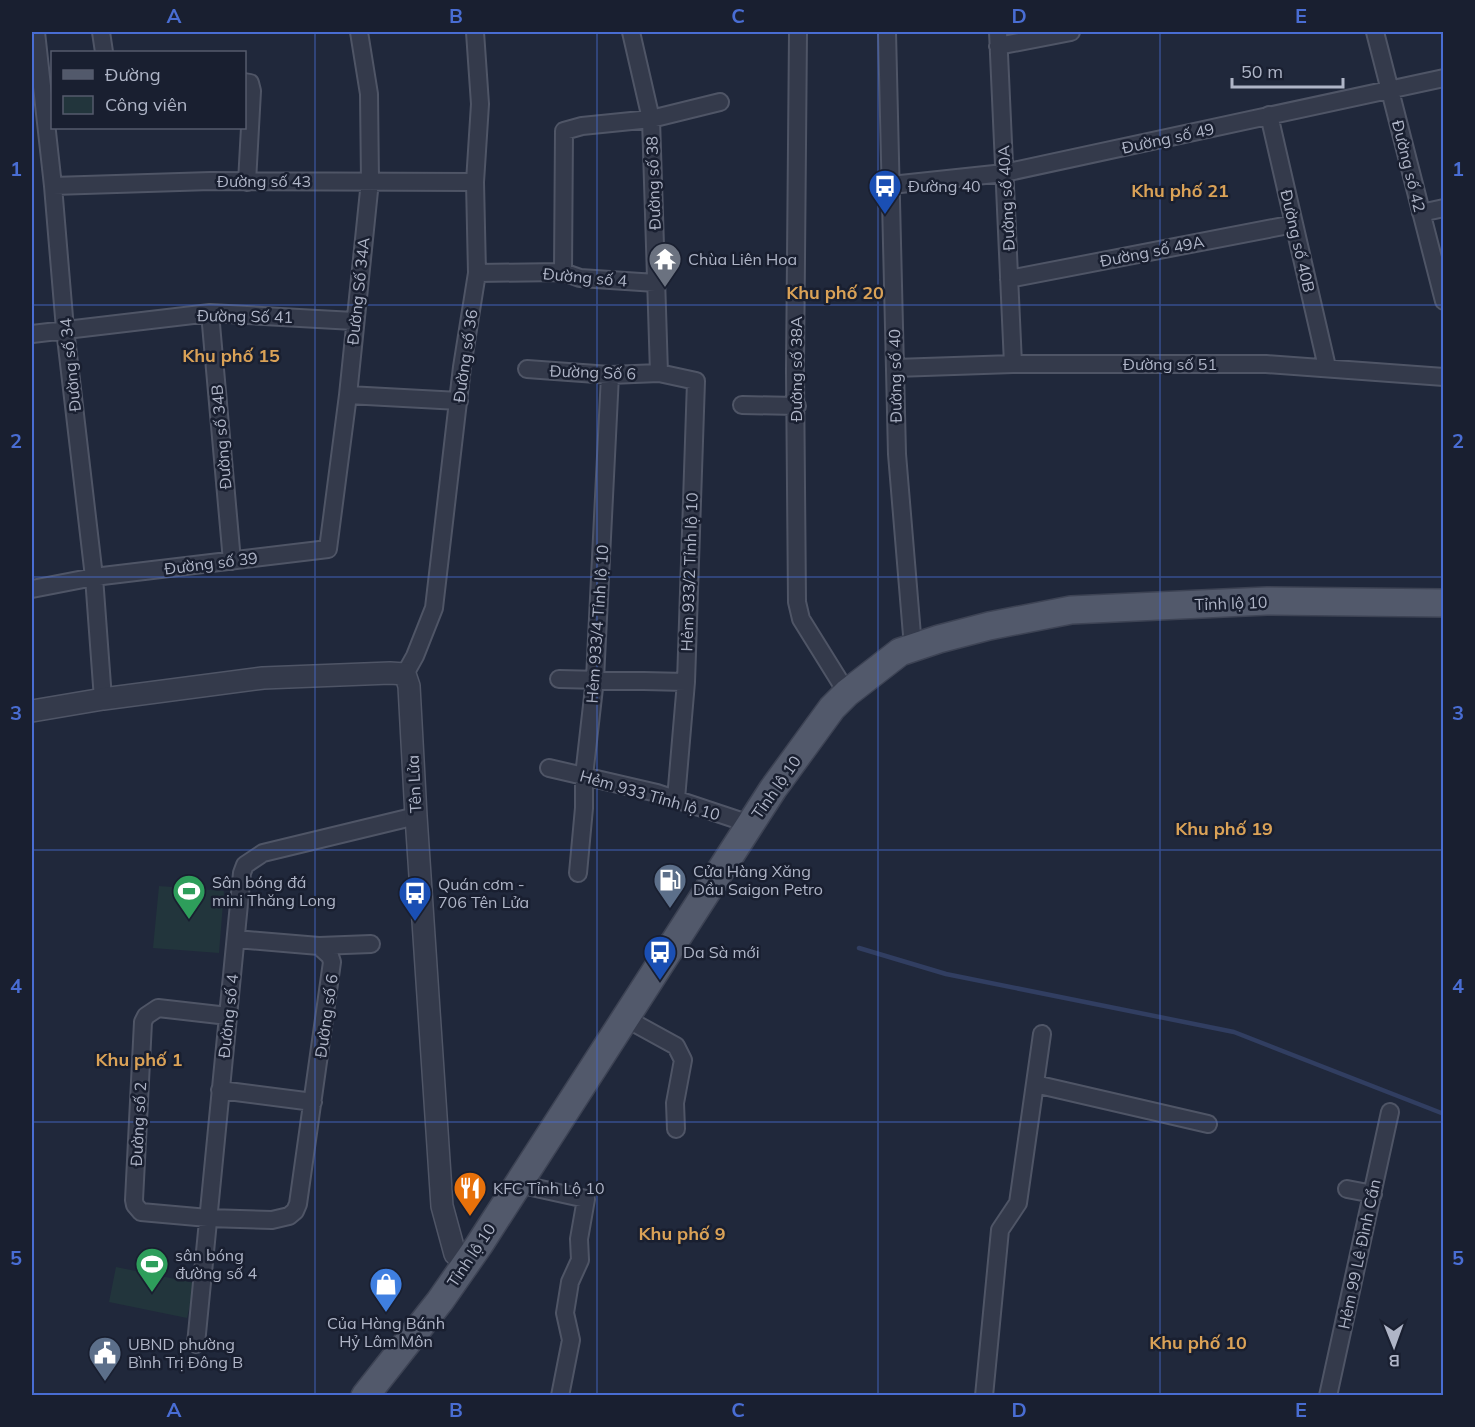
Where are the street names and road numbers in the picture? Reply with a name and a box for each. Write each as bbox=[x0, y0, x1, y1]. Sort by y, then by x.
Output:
street label: Đường số 49 bbox=[1120, 118, 1216, 158]
street label: Đường số 42 bbox=[1388, 118, 1430, 214]
street label: Đường số 38 bbox=[641, 136, 665, 230]
street label: Đường số 40A bbox=[993, 144, 1019, 251]
street label: Đường số 43 bbox=[217, 171, 311, 191]
street label: Đường số 40B bbox=[1276, 188, 1320, 294]
street label: Đường số 49A bbox=[1098, 231, 1206, 271]
street label: Đường Số 34A bbox=[342, 236, 374, 346]
street label: Đường số 4 bbox=[542, 263, 628, 291]
street label: Đường Số 41 bbox=[197, 305, 293, 327]
street label: Đường số 36 bbox=[449, 308, 481, 404]
street label: Đường số 38A bbox=[786, 316, 806, 422]
street label: Đường số 34 bbox=[55, 317, 85, 413]
street label: Đường số 40 bbox=[884, 329, 906, 423]
street label: Đường số 51 bbox=[1123, 354, 1217, 374]
street label: Đường Số 6 bbox=[549, 360, 637, 384]
street label: Đường số 34B bbox=[206, 384, 236, 490]
street label: Hẻm 933/2 Tỉnh lộ 10 bbox=[676, 492, 702, 652]
street label: Hẻm 933/4 Tỉnh lộ 10 bbox=[581, 544, 613, 704]
street label: Đường số 39 bbox=[163, 547, 259, 579]
street label: Tỉnh lộ 10 bbox=[1194, 592, 1268, 614]
street label: Tỉnh lộ 10 bbox=[747, 751, 805, 823]
street label: Tên Lửa bbox=[402, 754, 426, 814]
street label: Hẻm 933 Tỉnh lộ 10 bbox=[578, 765, 722, 825]
street label: Đường số 4 bbox=[214, 973, 242, 1059]
street label: Đường số 6 bbox=[310, 973, 342, 1059]
street label: Đường số 2 bbox=[126, 1081, 150, 1167]
street label: Hẻm 99 Lê Đình Cẩn bbox=[1333, 1177, 1385, 1331]
street label: Tỉnh lộ 10 bbox=[442, 1219, 500, 1291]

